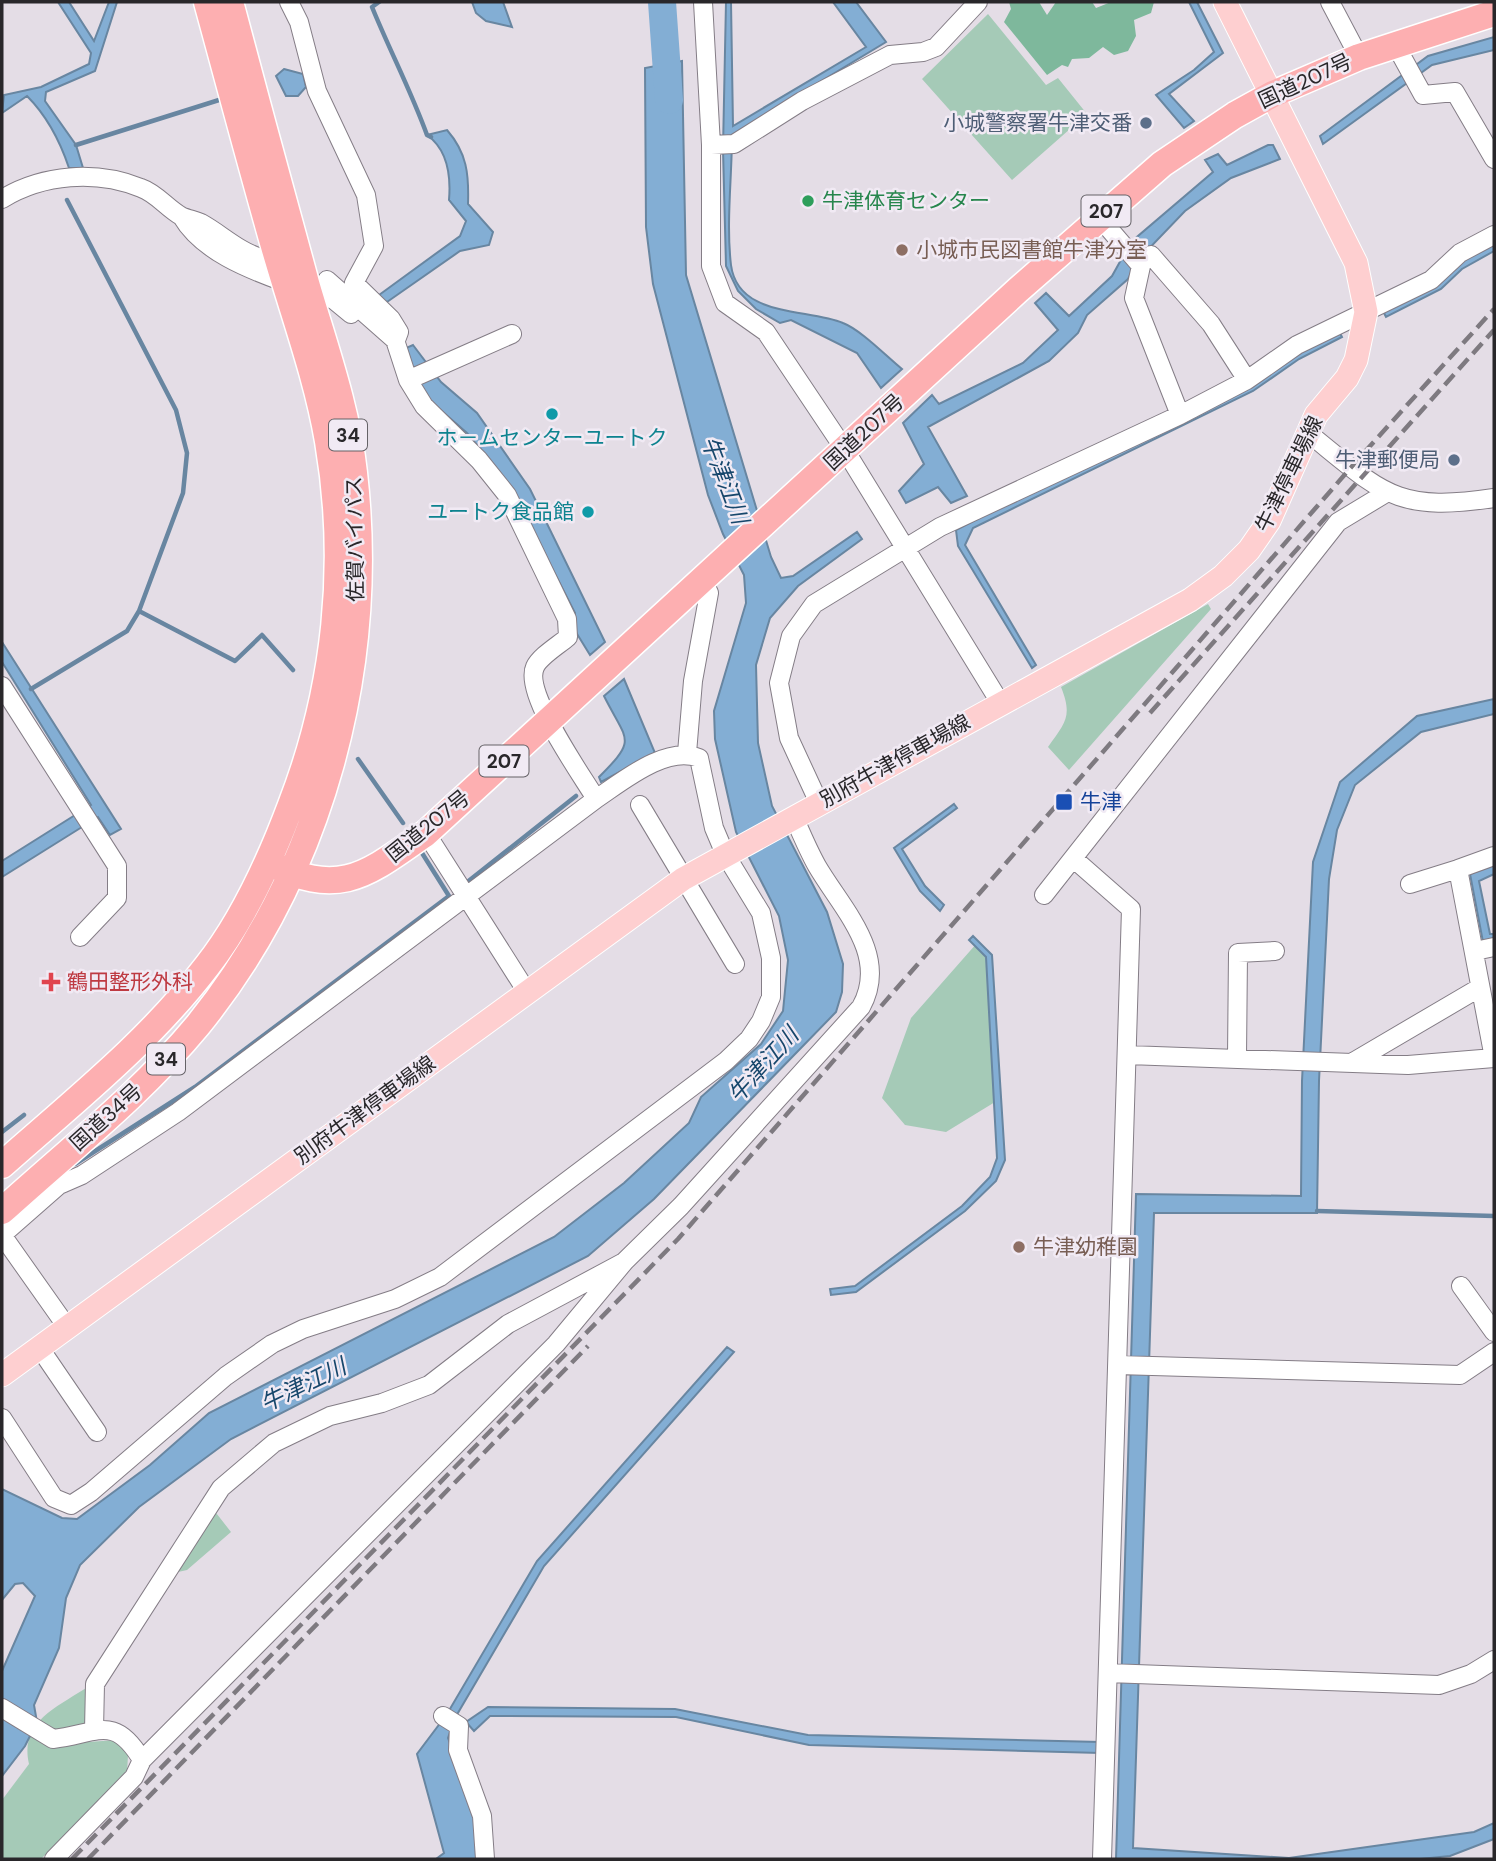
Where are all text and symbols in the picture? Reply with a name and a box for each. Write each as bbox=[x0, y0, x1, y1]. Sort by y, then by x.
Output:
street label: 国道207号 bbox=[1254, 47, 1356, 115]
place label: 小城警察署牛津交番 bbox=[943, 109, 1132, 137]
marker: 小城警察署牛津交番 bbox=[1138, 115, 1154, 131]
place label: 牛津体育センター bbox=[822, 187, 990, 215]
marker: 牛津体育センター bbox=[800, 193, 816, 209]
road number: 207 bbox=[1082, 196, 1130, 226]
place label: 小城市民図書館牛津分室 bbox=[916, 236, 1147, 264]
marker: 小城市民図書館牛津分室 bbox=[894, 242, 910, 258]
street label: 国道207号 bbox=[818, 388, 910, 476]
marker: ホ－ムセンターユートク bbox=[544, 406, 560, 422]
street label: 牛津停車場線 bbox=[1249, 411, 1329, 537]
road number: 34 bbox=[329, 420, 367, 450]
place label: ホ－ムセンターユートク bbox=[437, 424, 668, 452]
water label: 牛津江川 bbox=[695, 432, 757, 531]
place label: 牛津郵便局 bbox=[1335, 446, 1440, 474]
marker: 牛津郵便局 bbox=[1446, 452, 1462, 468]
street label: 佐賀バイパス bbox=[340, 476, 370, 602]
place label: ユートク食品館 bbox=[427, 498, 574, 526]
marker: ユートク食品館 bbox=[580, 504, 596, 520]
street label: 別府牛津停車場線 bbox=[815, 708, 975, 814]
road number: 207 bbox=[480, 746, 528, 776]
street label: 国道207号 bbox=[380, 784, 476, 868]
place label: 牛津 bbox=[1080, 788, 1122, 816]
marker: 牛津 bbox=[1054, 792, 1074, 812]
place label: 鶴田整形外科 bbox=[67, 968, 193, 996]
marker: 鶴田整形外科 bbox=[41, 972, 61, 992]
water label: 牛津江川 bbox=[721, 1019, 807, 1109]
road number: 34 bbox=[147, 1044, 185, 1074]
street label: 別府牛津停車場線 bbox=[289, 1049, 441, 1171]
street label: 国道34号 bbox=[64, 1077, 148, 1157]
place label: 牛津幼稚園 bbox=[1033, 1233, 1138, 1261]
marker: 牛津幼稚園 bbox=[1011, 1239, 1027, 1255]
water label: 牛津江川 bbox=[255, 1350, 354, 1419]

